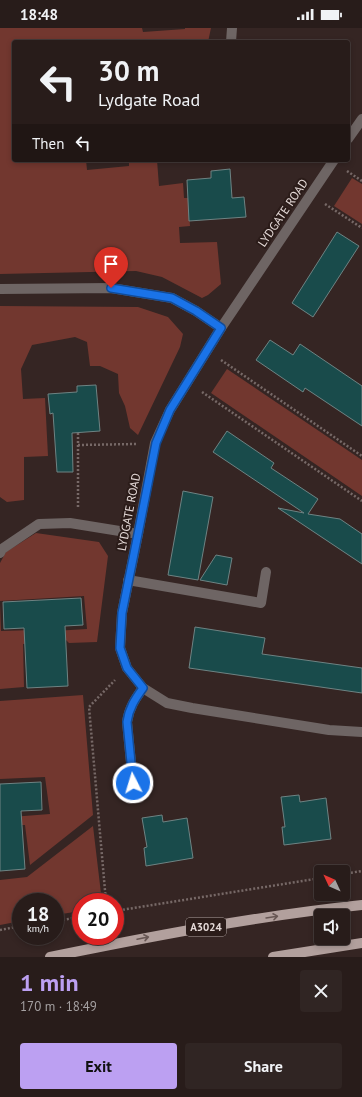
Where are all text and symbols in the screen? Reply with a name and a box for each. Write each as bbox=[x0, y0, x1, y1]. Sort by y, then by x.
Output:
text: 18:48 bbox=[20, 5, 58, 24]
text: 30 m bbox=[98, 52, 159, 89]
icon: left bbox=[32, 56, 84, 108]
text: Lydgate Road bbox=[98, 88, 200, 111]
icon: left bbox=[72, 132, 94, 154]
text: Then bbox=[32, 134, 64, 153]
street label: LYDGATE ROAD bbox=[254, 176, 311, 250]
pin bbox=[94, 247, 128, 288]
icon: arrive bbox=[100, 253, 122, 275]
street label: LYDGATE ROAD bbox=[114, 472, 143, 552]
position arrow bbox=[112, 762, 154, 804]
north arrow bbox=[314, 865, 350, 901]
map controls bbox=[314, 865, 350, 945]
speed limit sign: 20 bbox=[72, 893, 124, 945]
text: 18 bbox=[27, 901, 49, 927]
button: sound bbox=[314, 909, 350, 945]
one-way arrow bbox=[265, 913, 278, 921]
road number: A3024 bbox=[186, 918, 226, 936]
text: km/h bbox=[27, 922, 49, 935]
one-way arrow bbox=[136, 933, 149, 941]
text: 1 min bbox=[20, 967, 79, 998]
button: close bbox=[300, 970, 342, 1012]
text: 170 m · 18:49 bbox=[20, 998, 97, 1015]
button: Exit bbox=[20, 1043, 177, 1089]
button: Share bbox=[185, 1043, 342, 1089]

